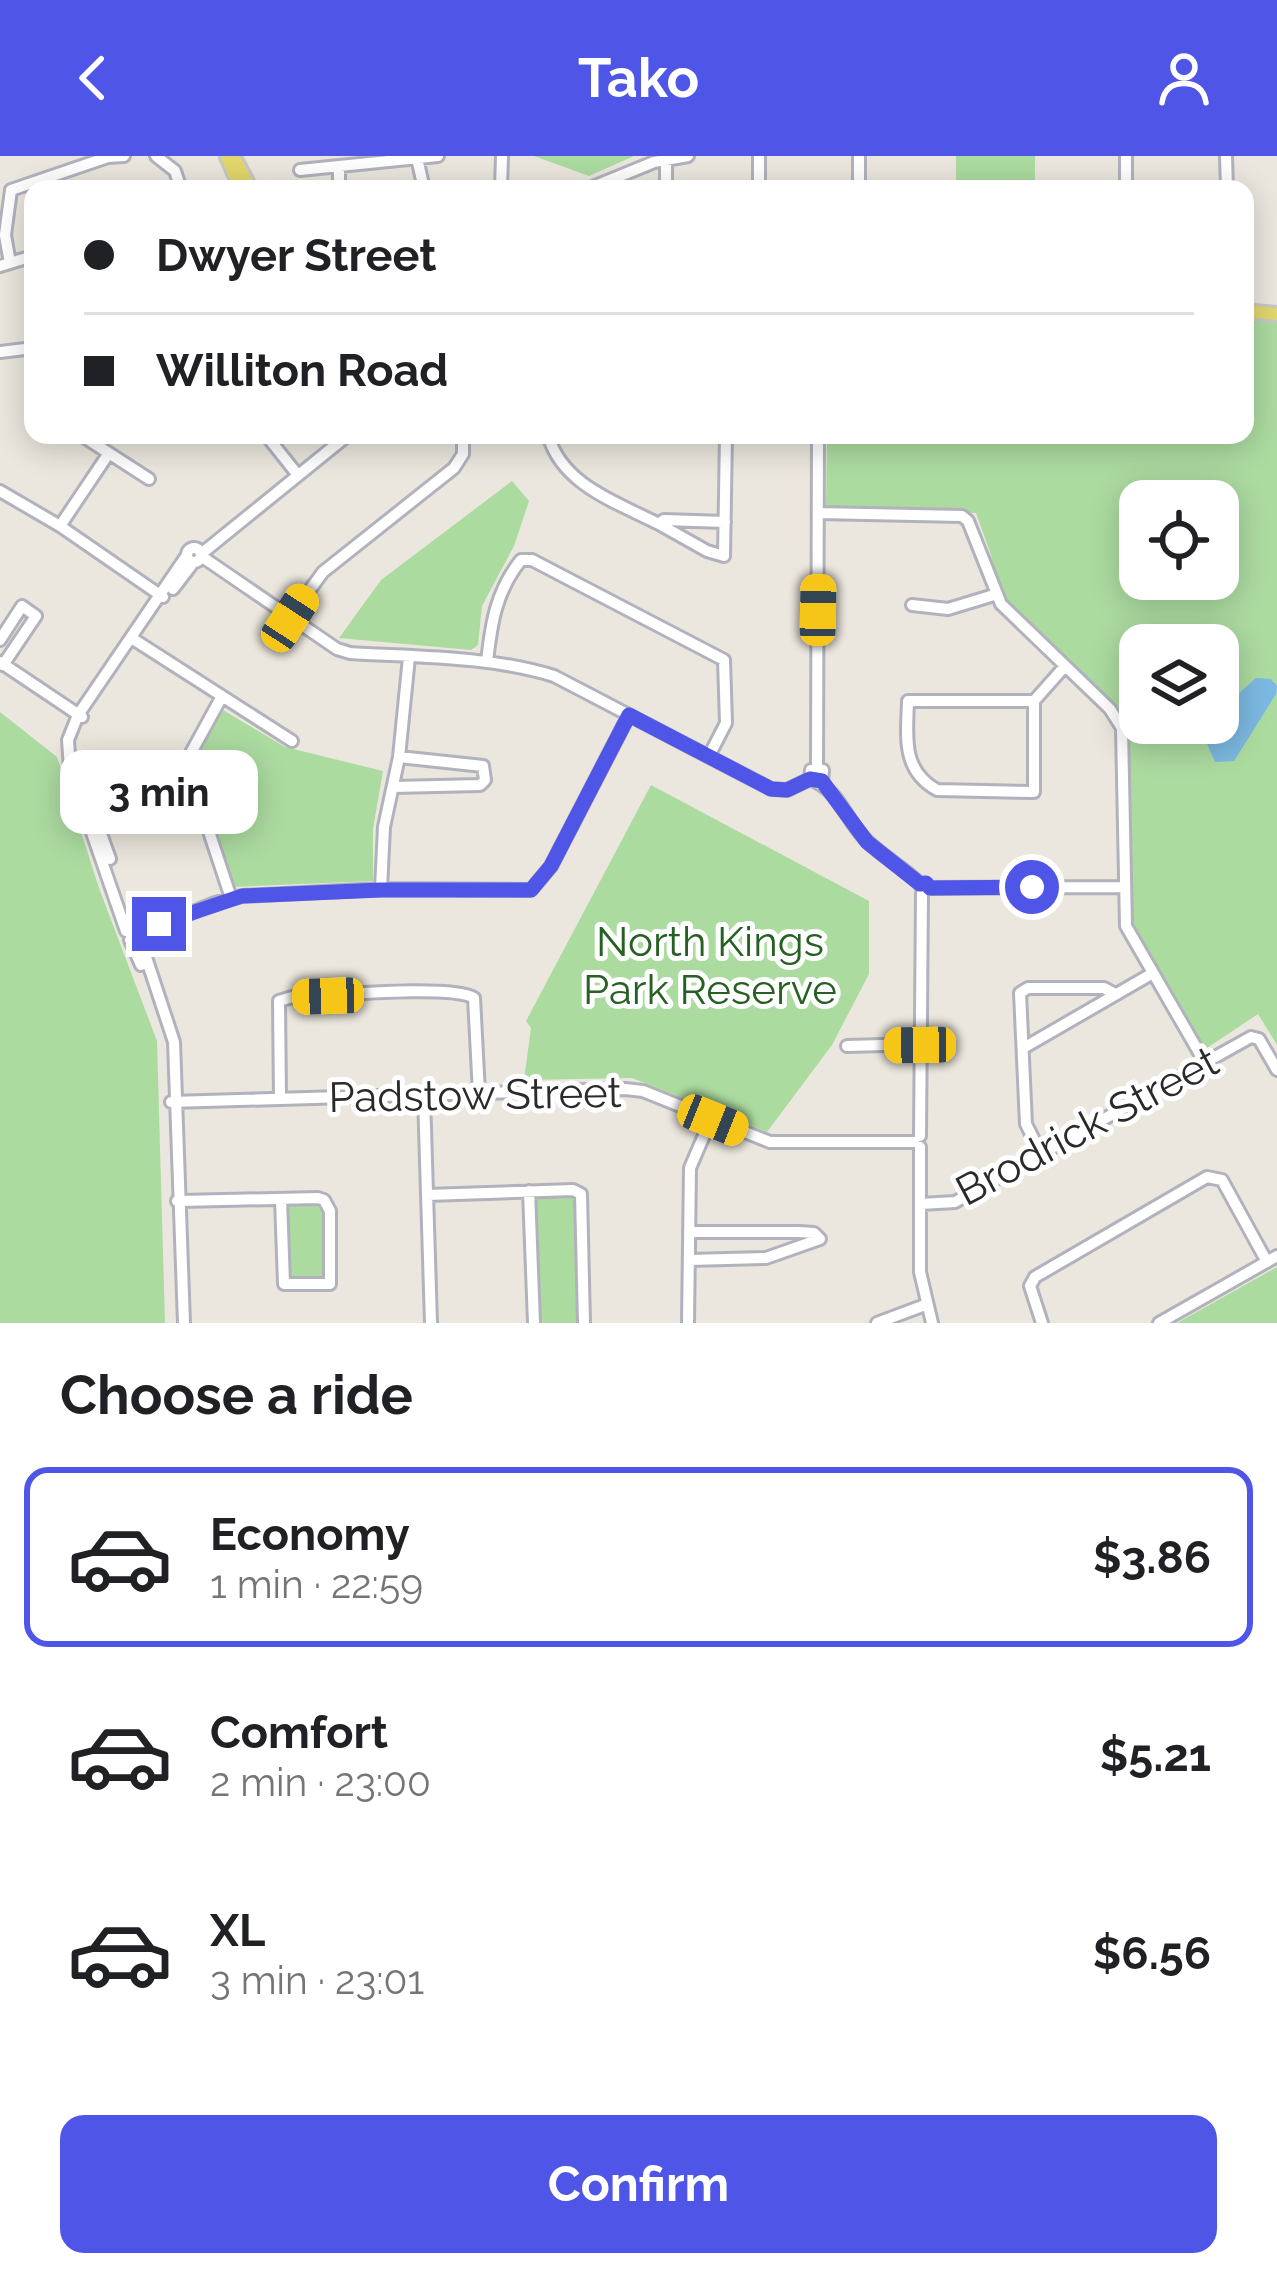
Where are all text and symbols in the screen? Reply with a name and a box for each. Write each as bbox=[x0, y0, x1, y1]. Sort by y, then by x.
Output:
icon: back bbox=[60, 45, 126, 111]
icon: person bbox=[1151, 45, 1217, 111]
text: Tako bbox=[578, 46, 699, 110]
text: Dwyer Street bbox=[156, 229, 437, 282]
text: Williton Road bbox=[156, 344, 448, 397]
map controls bbox=[1119, 480, 1239, 744]
button: locate bbox=[1119, 480, 1239, 600]
car bbox=[799, 574, 837, 646]
car bbox=[255, 578, 325, 658]
button: layers bbox=[1119, 624, 1239, 744]
callout: 3 min bbox=[60, 750, 258, 834]
text: 3 min bbox=[109, 769, 209, 815]
route start bbox=[1005, 860, 1059, 914]
route end bbox=[132, 897, 186, 951]
park label: North Kings Park Reserve bbox=[583, 917, 837, 1014]
car bbox=[291, 977, 365, 1015]
car bbox=[884, 1026, 956, 1064]
street label: Brodrick Street bbox=[948, 1036, 1226, 1216]
street label: Padstow Street bbox=[328, 1068, 622, 1122]
car bbox=[673, 1090, 753, 1150]
text: Choose a ride bbox=[60, 1363, 413, 1427]
icon: car bbox=[66, 1503, 174, 1611]
text: Economy bbox=[210, 1508, 410, 1561]
text: $3.86 bbox=[1093, 1531, 1211, 1584]
text: 1 min · 22:59 bbox=[210, 1561, 423, 1607]
icon: car bbox=[66, 1701, 174, 1809]
text: Comfort bbox=[210, 1706, 388, 1759]
text: $5.21 bbox=[1100, 1729, 1211, 1782]
text: 2 min · 23:00 bbox=[210, 1759, 431, 1805]
icon: car bbox=[66, 1899, 174, 2007]
text: XL bbox=[210, 1904, 265, 1957]
text: $6.56 bbox=[1093, 1927, 1211, 1980]
text: 3 min · 23:01 bbox=[210, 1957, 424, 2003]
button: Confirm bbox=[60, 2115, 1217, 2253]

